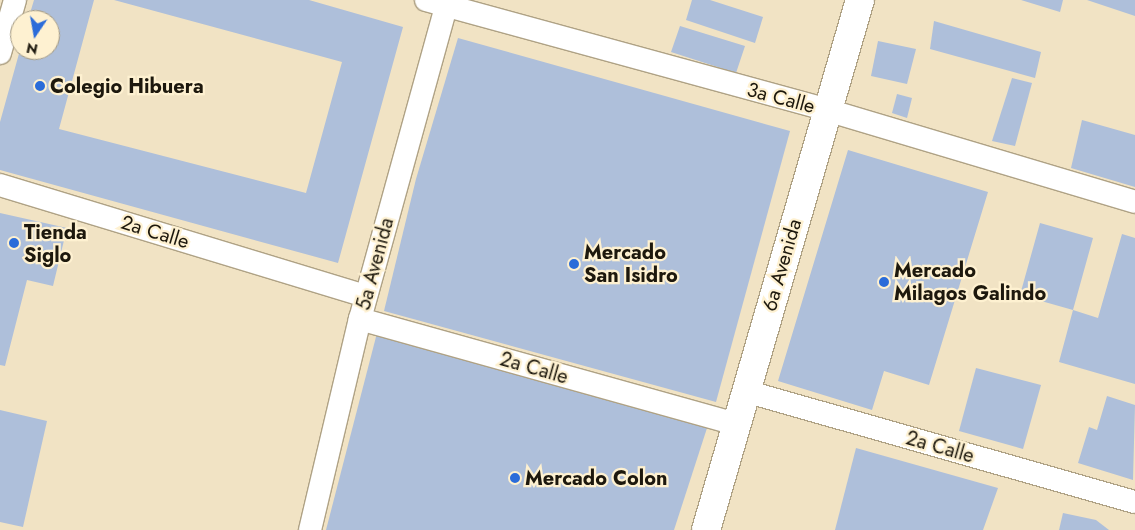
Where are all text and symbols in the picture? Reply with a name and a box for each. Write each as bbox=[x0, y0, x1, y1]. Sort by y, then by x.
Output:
north arrow bbox=[10, 10, 60, 60]
text: N bbox=[25, 38, 40, 60]
place label: Colegio Hibuera bbox=[50, 74, 204, 98]
street label: 3a Calle bbox=[744, 77, 818, 119]
marker: Colegio Hibuera bbox=[34, 80, 46, 92]
street label: 2a Calle bbox=[118, 210, 192, 254]
street label: 5a Avenida bbox=[351, 215, 399, 313]
street label: 6a Avenida bbox=[757, 216, 807, 314]
place label: Tienda Siglo bbox=[24, 220, 87, 267]
marker: Tienda Siglo bbox=[8, 237, 20, 249]
place label: Mercado San Isidro bbox=[584, 240, 678, 287]
marker: Mercado San Isidro bbox=[568, 258, 580, 270]
place label: Mercado Milagos Galindo bbox=[894, 258, 1046, 305]
marker: Mercado Milagos Galindo bbox=[878, 276, 890, 288]
street label: 2a Calle bbox=[497, 347, 571, 389]
street label: 2a Calle bbox=[903, 426, 977, 468]
place label: Mercado Colon bbox=[525, 466, 668, 490]
marker: Mercado Colon bbox=[509, 472, 521, 484]

